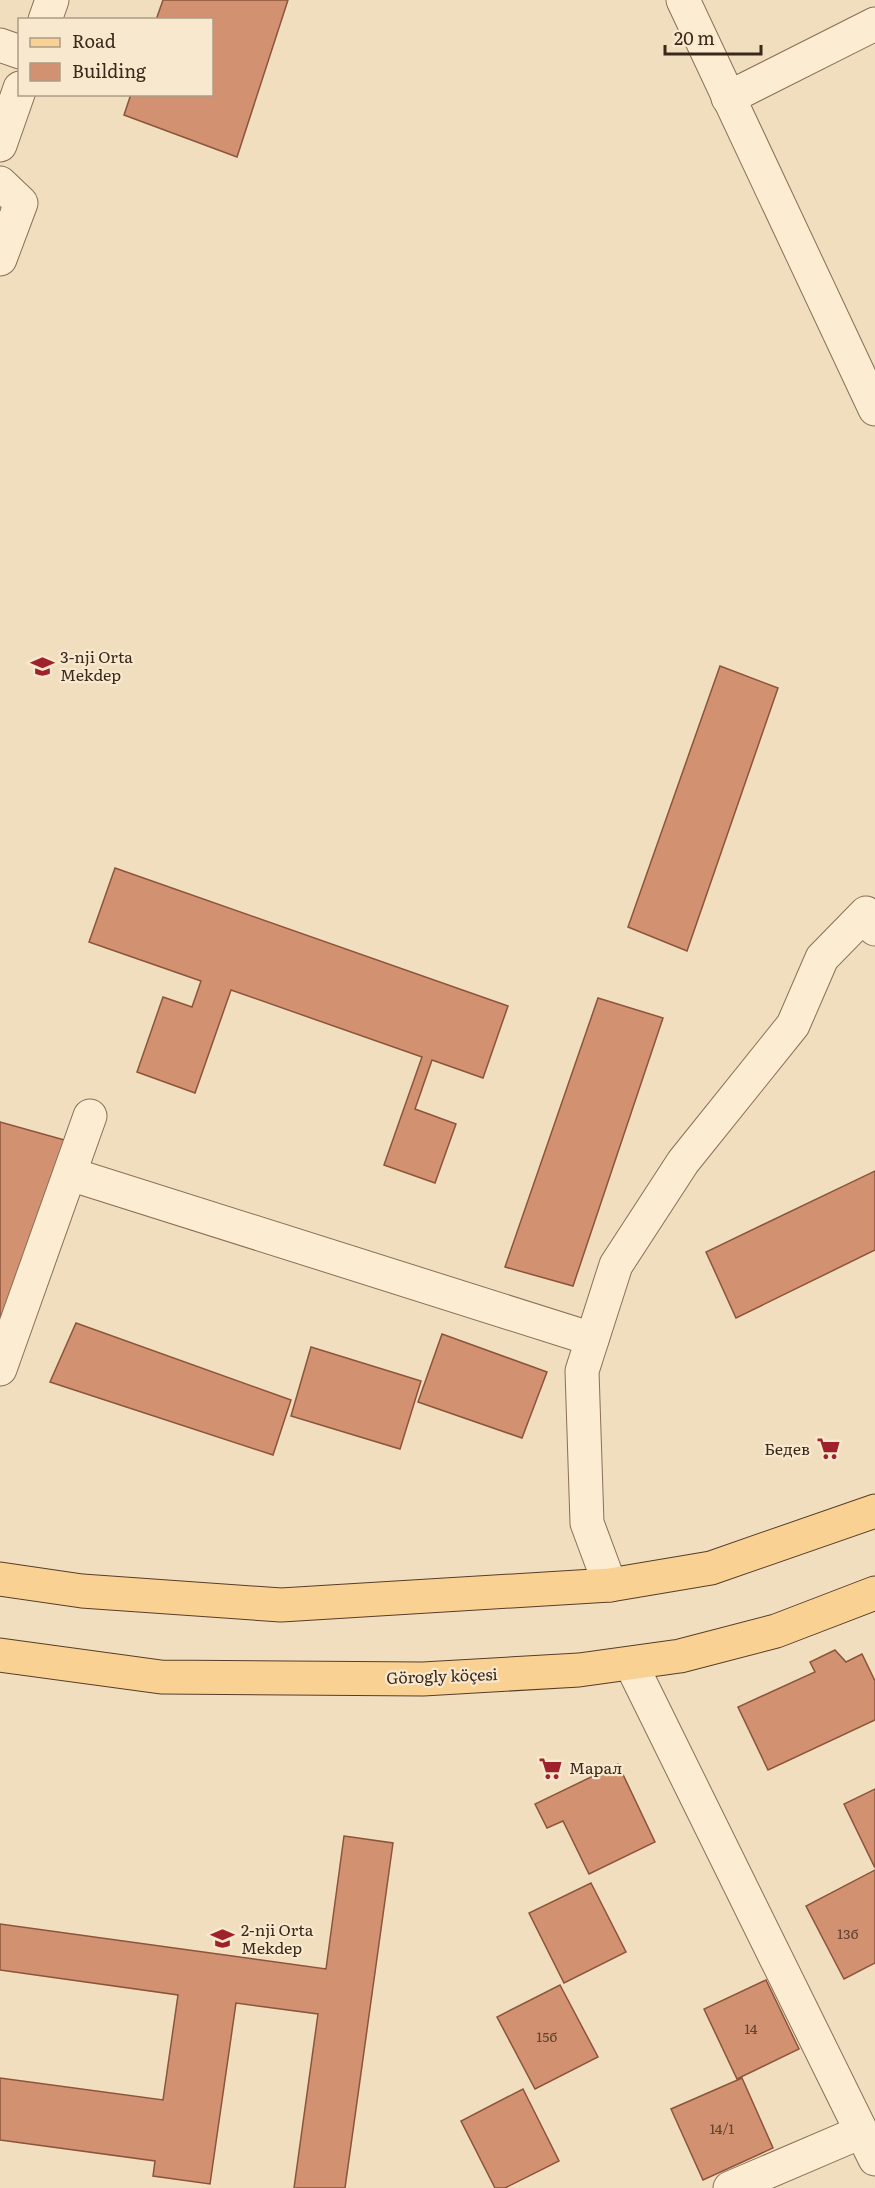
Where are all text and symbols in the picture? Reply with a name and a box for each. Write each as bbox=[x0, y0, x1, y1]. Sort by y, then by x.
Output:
legend bbox=[18, 18, 213, 96]
scale bar bbox=[665, 18, 761, 56]
text: 20 m bbox=[674, 24, 715, 51]
text: Road bbox=[72, 27, 116, 54]
text: Building bbox=[72, 57, 147, 84]
place label: 3-nji Orta Mekdep bbox=[60, 644, 133, 686]
school or university icon: 3-nji Orta Mekdep bbox=[29, 653, 55, 679]
place label: Бедев bbox=[764, 1436, 810, 1460]
supermarket icon: Бедев bbox=[815, 1436, 841, 1462]
street label: Görogly köçesi bbox=[386, 1661, 498, 1689]
supermarket icon: Марал bbox=[538, 1755, 564, 1781]
place label: Марал bbox=[569, 1755, 622, 1779]
place label: 2-nji Orta Mekdep bbox=[241, 1917, 314, 1959]
house number: 13б bbox=[837, 1923, 859, 1943]
school or university icon: 2-nji Orta Mekdep bbox=[210, 1926, 236, 1952]
house number: 14 bbox=[745, 2018, 758, 2038]
house number: 15б bbox=[537, 2026, 557, 2046]
house number: 14/1 bbox=[710, 2118, 735, 2138]

